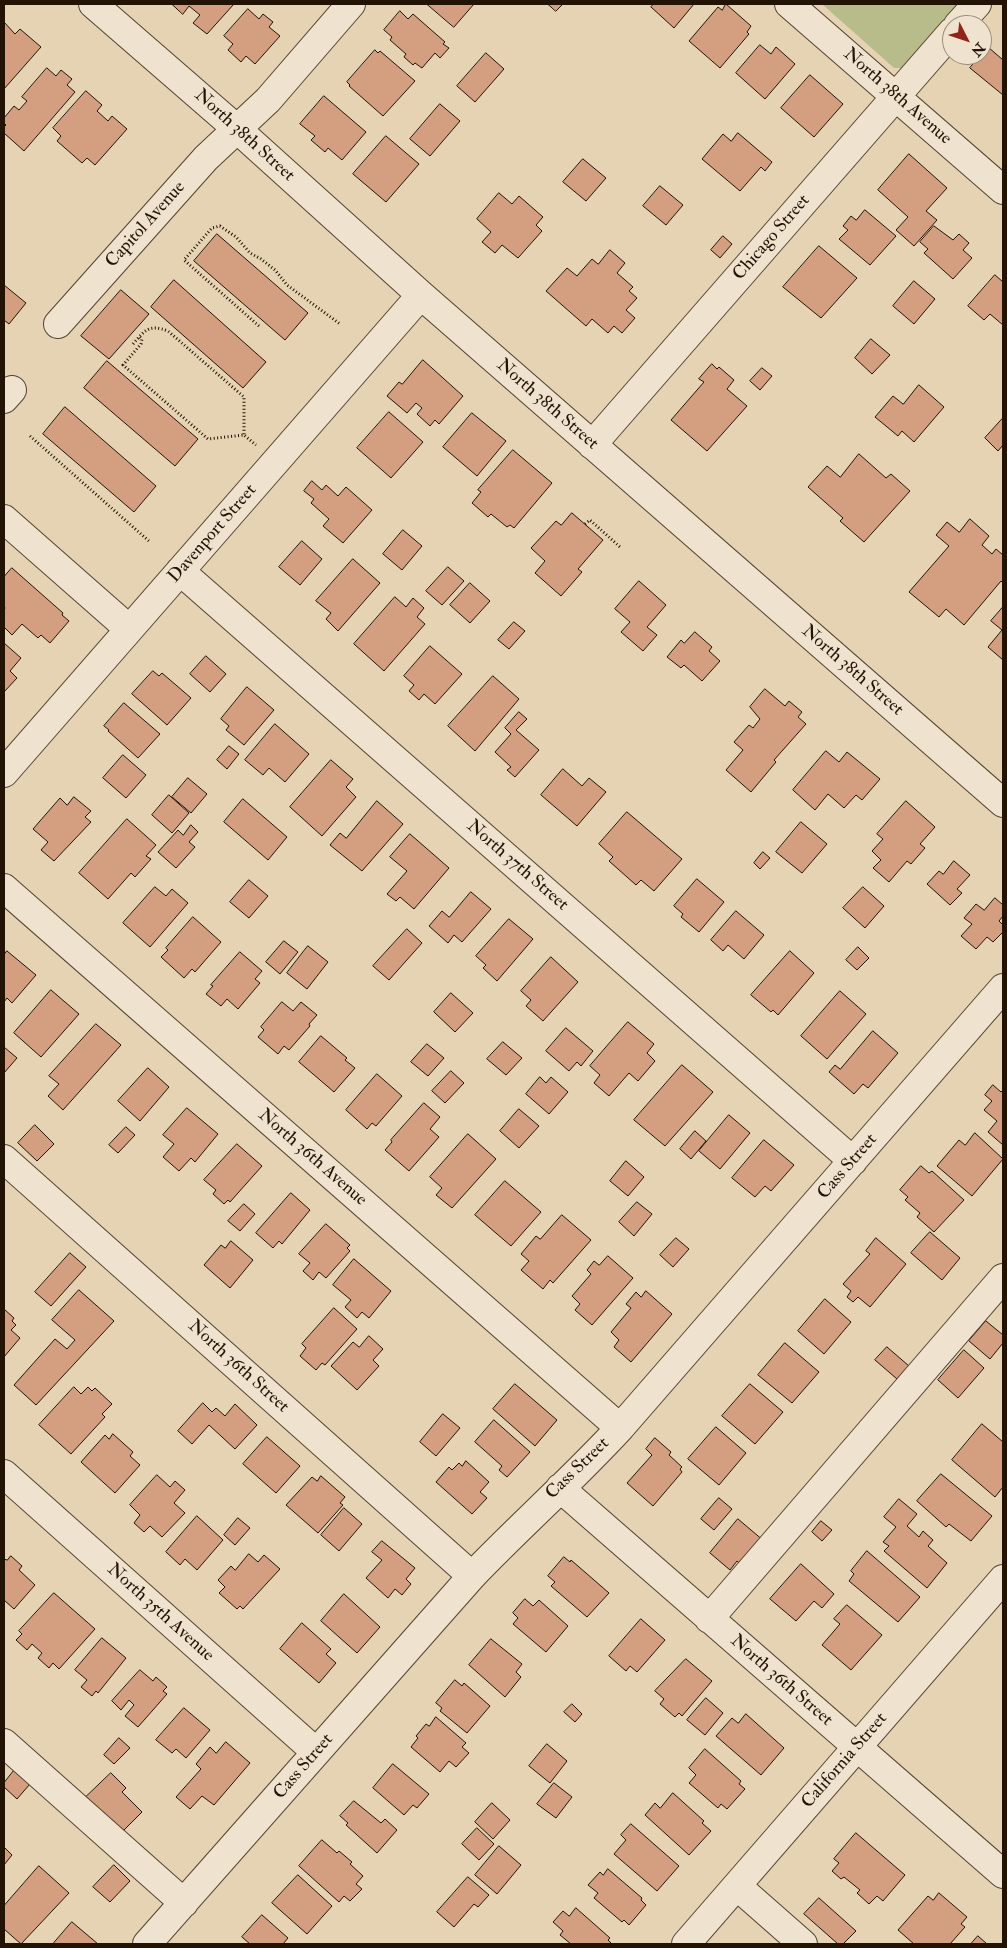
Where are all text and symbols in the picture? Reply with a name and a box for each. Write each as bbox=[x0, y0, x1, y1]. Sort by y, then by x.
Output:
north arrow bbox=[942, 15, 992, 65]
text: N bbox=[967, 39, 988, 60]
street label: North 38th Avenue bbox=[838, 44, 956, 150]
street label: North 38th Street bbox=[189, 85, 299, 187]
street label: Capitol Avenue bbox=[101, 177, 191, 273]
street label: Chicago Street bbox=[729, 191, 815, 285]
street label: North 38th Street bbox=[492, 355, 602, 455]
street label: Davenport Street bbox=[164, 480, 262, 588]
street label: North 38th Street bbox=[797, 621, 907, 721]
street label: North 37th Street bbox=[462, 816, 572, 916]
street label: North 36th Avenue bbox=[253, 1105, 371, 1211]
street label: Cass Street bbox=[814, 1130, 882, 1204]
street label: North 36th Street bbox=[183, 1316, 293, 1418]
street label: Cass Street bbox=[542, 1433, 614, 1505]
street label: North 35th Avenue bbox=[102, 1559, 218, 1667]
street label: North 36th Street bbox=[725, 1631, 837, 1731]
street label: California Street bbox=[798, 1709, 892, 1813]
street label: Cass Street bbox=[270, 1730, 338, 1804]

